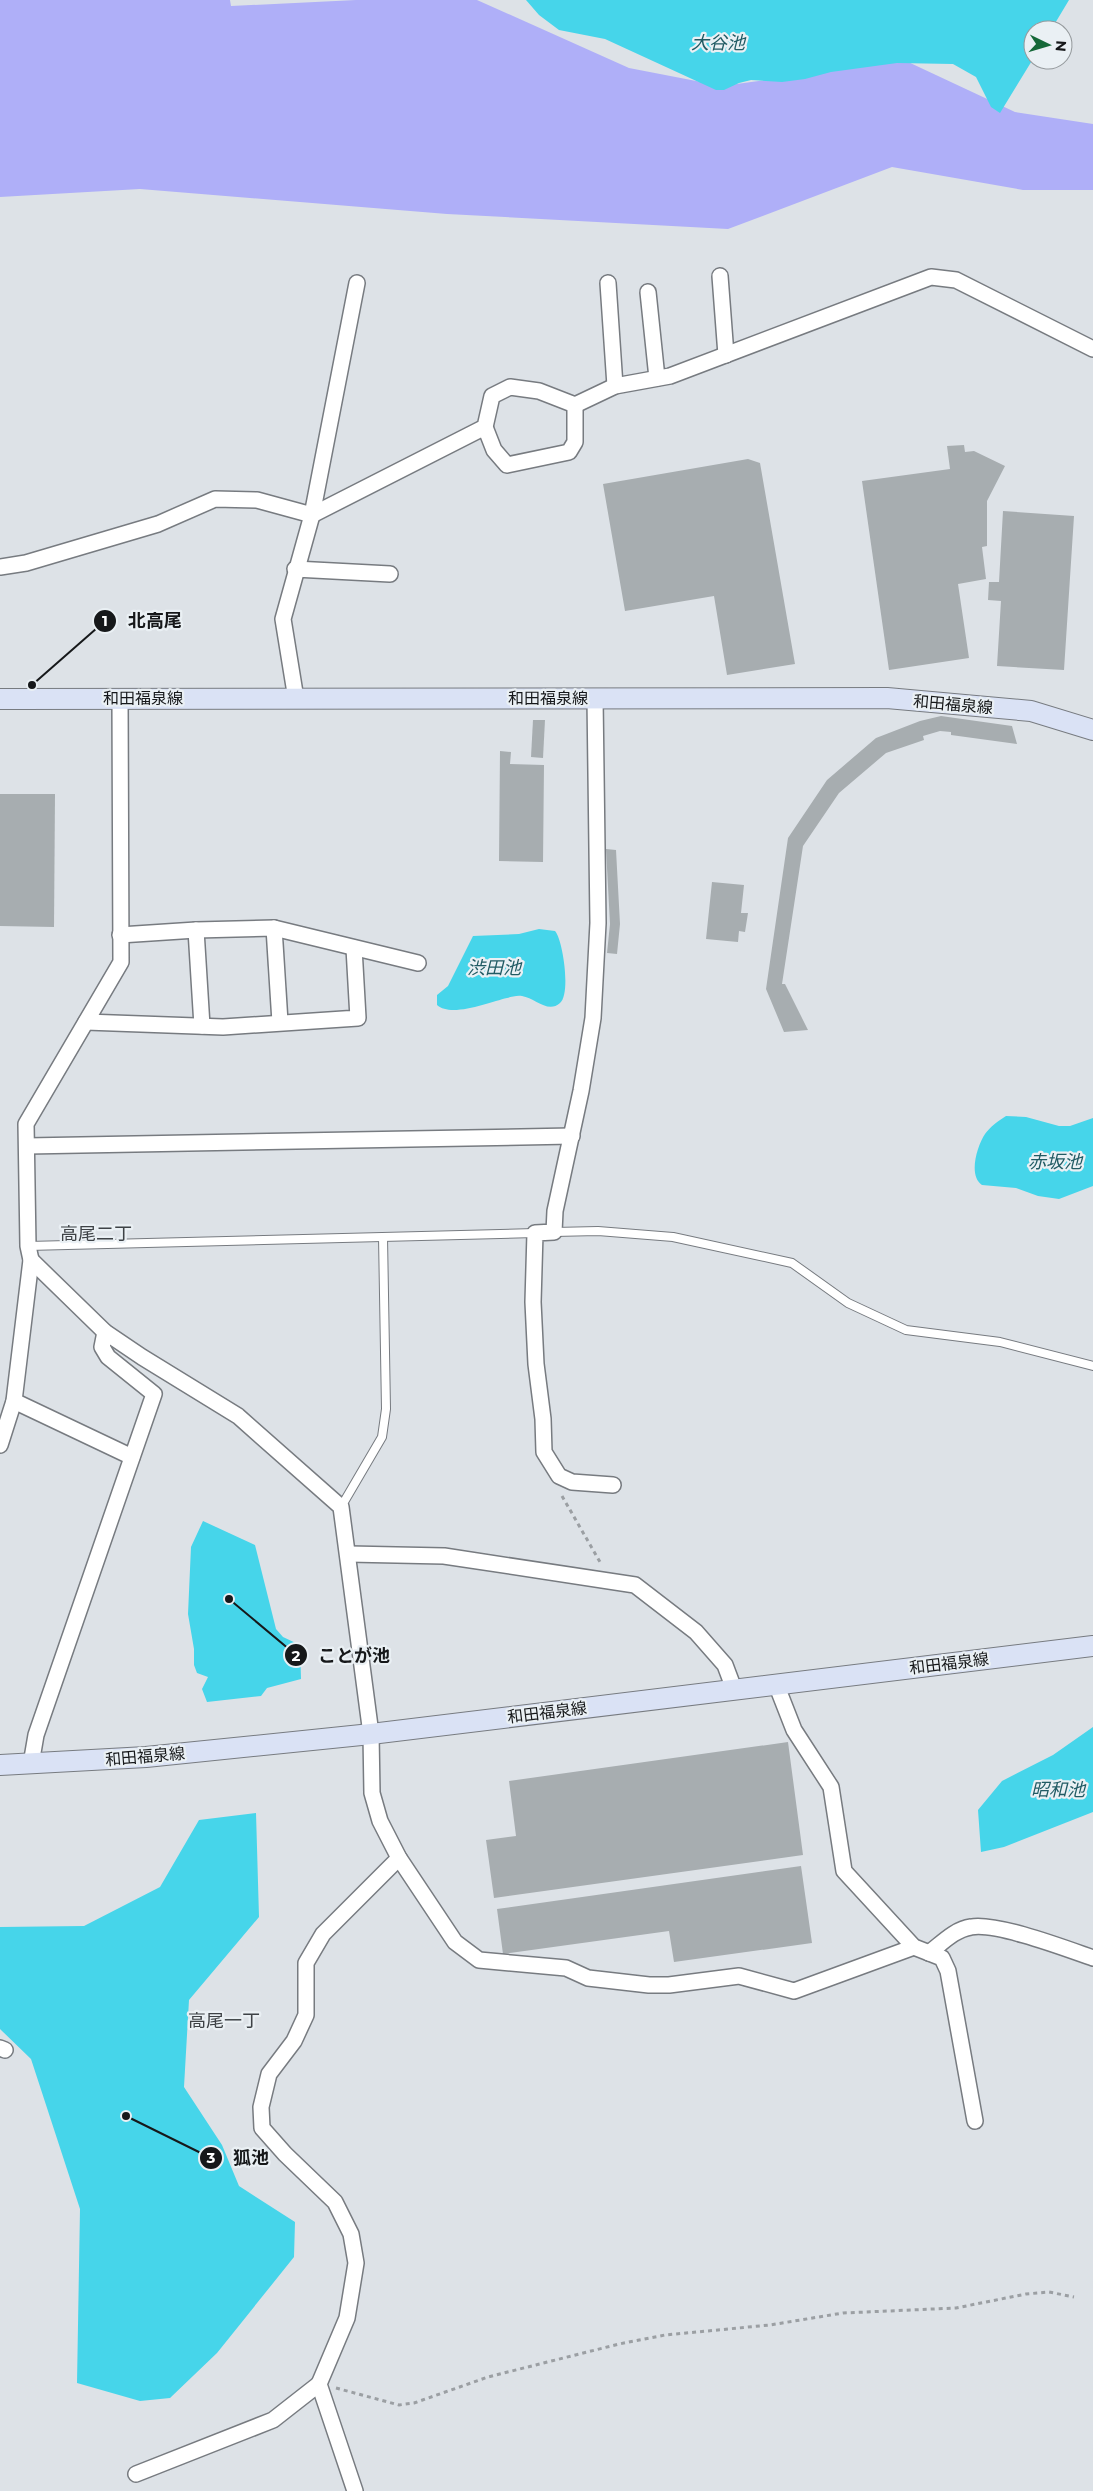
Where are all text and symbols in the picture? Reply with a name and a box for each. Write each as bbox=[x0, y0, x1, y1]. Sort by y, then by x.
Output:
north arrow bbox=[1023, 20, 1073, 70]
water label: 大谷池 bbox=[691, 32, 747, 54]
text: N bbox=[1051, 40, 1070, 53]
callout: 北高尾 bbox=[93, 604, 192, 637]
text: 北高尾 bbox=[128, 610, 182, 632]
text: 1 bbox=[102, 611, 108, 630]
street label: 和田福泉線 bbox=[103, 689, 183, 708]
street label: 和田福泉線 bbox=[508, 689, 588, 708]
street label: 和田福泉線 bbox=[912, 692, 994, 717]
water label: 渋田池 bbox=[467, 957, 523, 979]
water label: 赤坂池 bbox=[1028, 1151, 1084, 1173]
district label: 高尾二丁 bbox=[60, 1223, 132, 1245]
callout: ことが池 bbox=[283, 1639, 400, 1672]
text: ことが池 bbox=[318, 1645, 390, 1667]
text: 2 bbox=[292, 1646, 301, 1665]
street label: 和田福泉線 bbox=[908, 1649, 990, 1678]
street label: 和田福泉線 bbox=[506, 1698, 588, 1727]
street label: 和田福泉線 bbox=[104, 1744, 186, 1769]
water label: 昭和池 bbox=[1031, 1779, 1087, 1801]
district label: 高尾一丁 bbox=[188, 2010, 260, 2032]
callout: 狐池 bbox=[198, 2141, 279, 2174]
text: 狐池 bbox=[233, 2147, 269, 2169]
text: 3 bbox=[206, 2148, 216, 2167]

